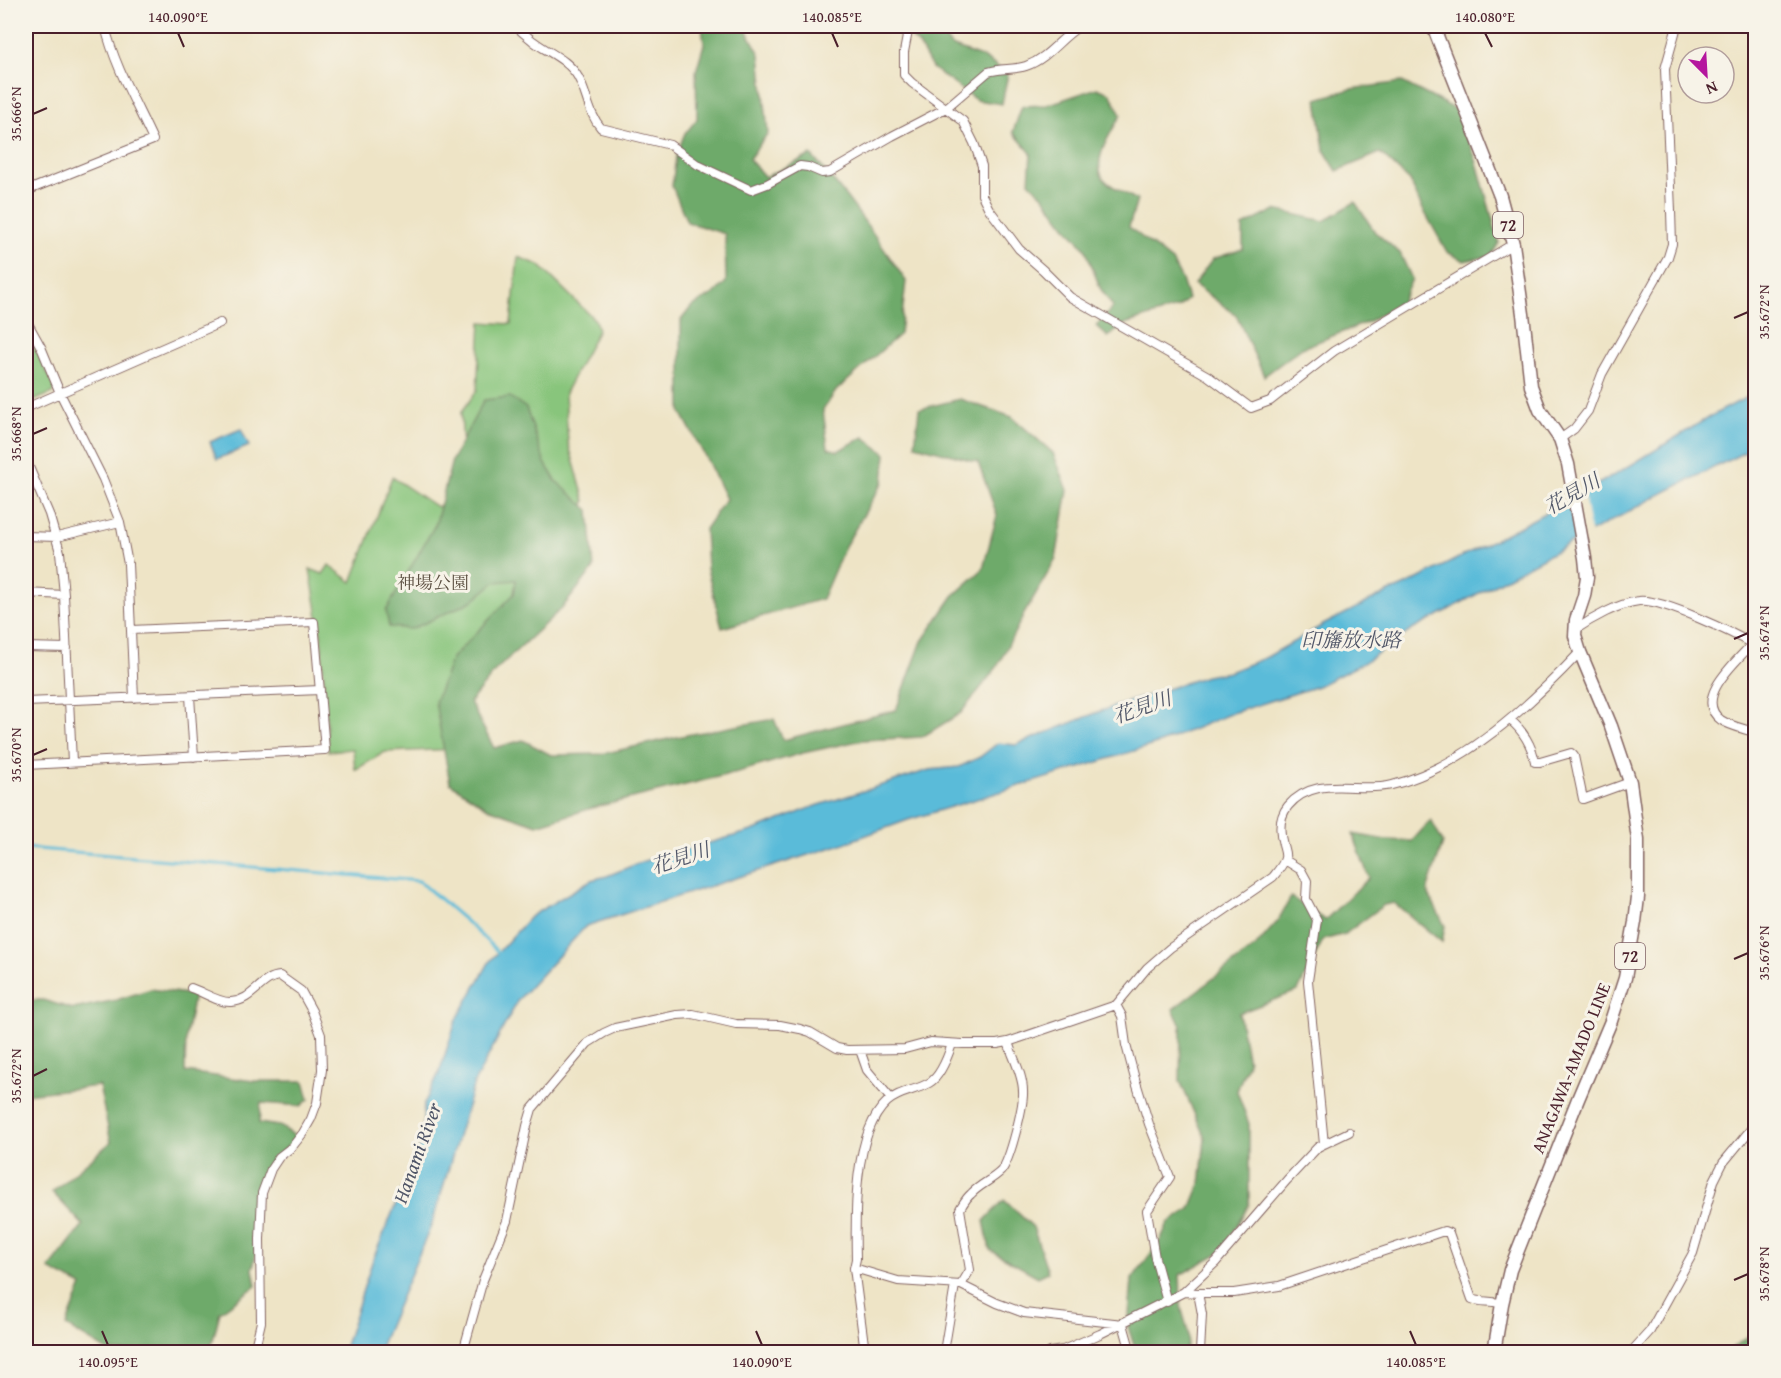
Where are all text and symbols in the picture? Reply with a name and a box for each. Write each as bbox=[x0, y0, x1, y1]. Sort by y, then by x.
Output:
text: 140.090°E bbox=[148, 6, 208, 27]
text: 140.085°E bbox=[802, 6, 862, 27]
text: 140.080°E bbox=[1455, 6, 1515, 27]
north arrow bbox=[1676, 45, 1736, 105]
text: N bbox=[1702, 76, 1722, 102]
text: 35.666°N bbox=[5, 86, 26, 141]
road number: 72 bbox=[1493, 212, 1523, 238]
text: 35.672°N bbox=[1753, 284, 1774, 339]
text: 35.668°N bbox=[5, 406, 26, 461]
water label: 花見川 bbox=[1539, 465, 1607, 521]
park label: 神場公園 bbox=[397, 569, 469, 596]
text: 35.674°N bbox=[1753, 605, 1774, 660]
water label: 印旛放水路 bbox=[1301, 625, 1403, 654]
water label: 花見川 bbox=[1109, 682, 1177, 730]
text: 35.670°N bbox=[5, 727, 26, 782]
water label: 花見川 bbox=[647, 834, 715, 881]
text: 35.676°N bbox=[1753, 925, 1774, 980]
road number: 72 bbox=[1615, 943, 1645, 969]
street label: ANAGAWA-AMADO LINE bbox=[1524, 978, 1617, 1157]
text: 35.672°N bbox=[5, 1048, 26, 1103]
water label: Hanami River bbox=[385, 1098, 448, 1208]
text: 35.678°N bbox=[1753, 1246, 1774, 1301]
text: 140.095°E bbox=[78, 1351, 138, 1372]
text: 140.090°E bbox=[732, 1351, 792, 1372]
text: 140.085°E bbox=[1386, 1351, 1446, 1372]

